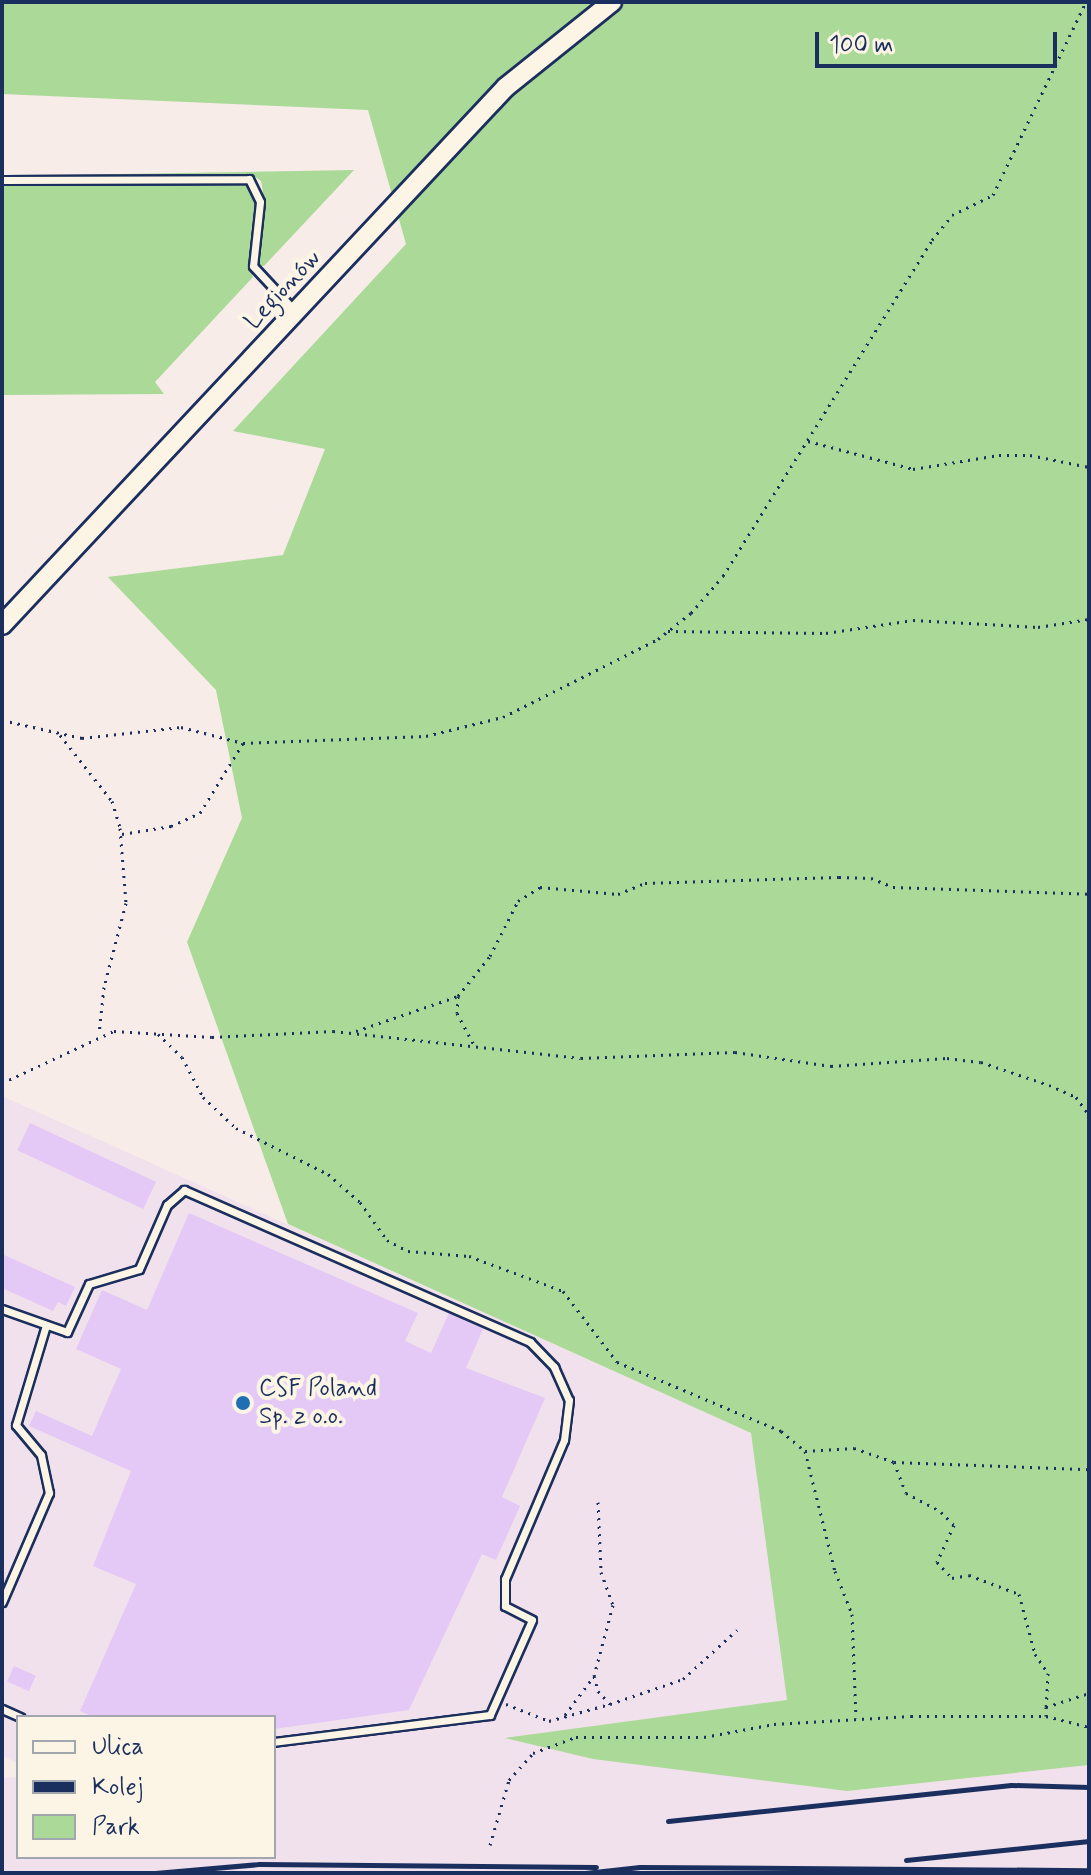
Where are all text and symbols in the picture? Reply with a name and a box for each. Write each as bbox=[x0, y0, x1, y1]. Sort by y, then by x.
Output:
scale bar bbox=[819, 16, 1061, 66]
text: 100 m bbox=[829, 30, 893, 61]
street label: Legionów bbox=[239, 244, 327, 336]
place label: CSF Poland Sp. z o.o. bbox=[259, 1375, 377, 1431]
marker: CSF Poland Sp. z o.o. bbox=[234, 1394, 252, 1412]
legend bbox=[16, 1715, 276, 1859]
text: Ulica bbox=[92, 1732, 144, 1763]
text: Kolej bbox=[92, 1772, 143, 1803]
text: Park bbox=[92, 1812, 140, 1843]

